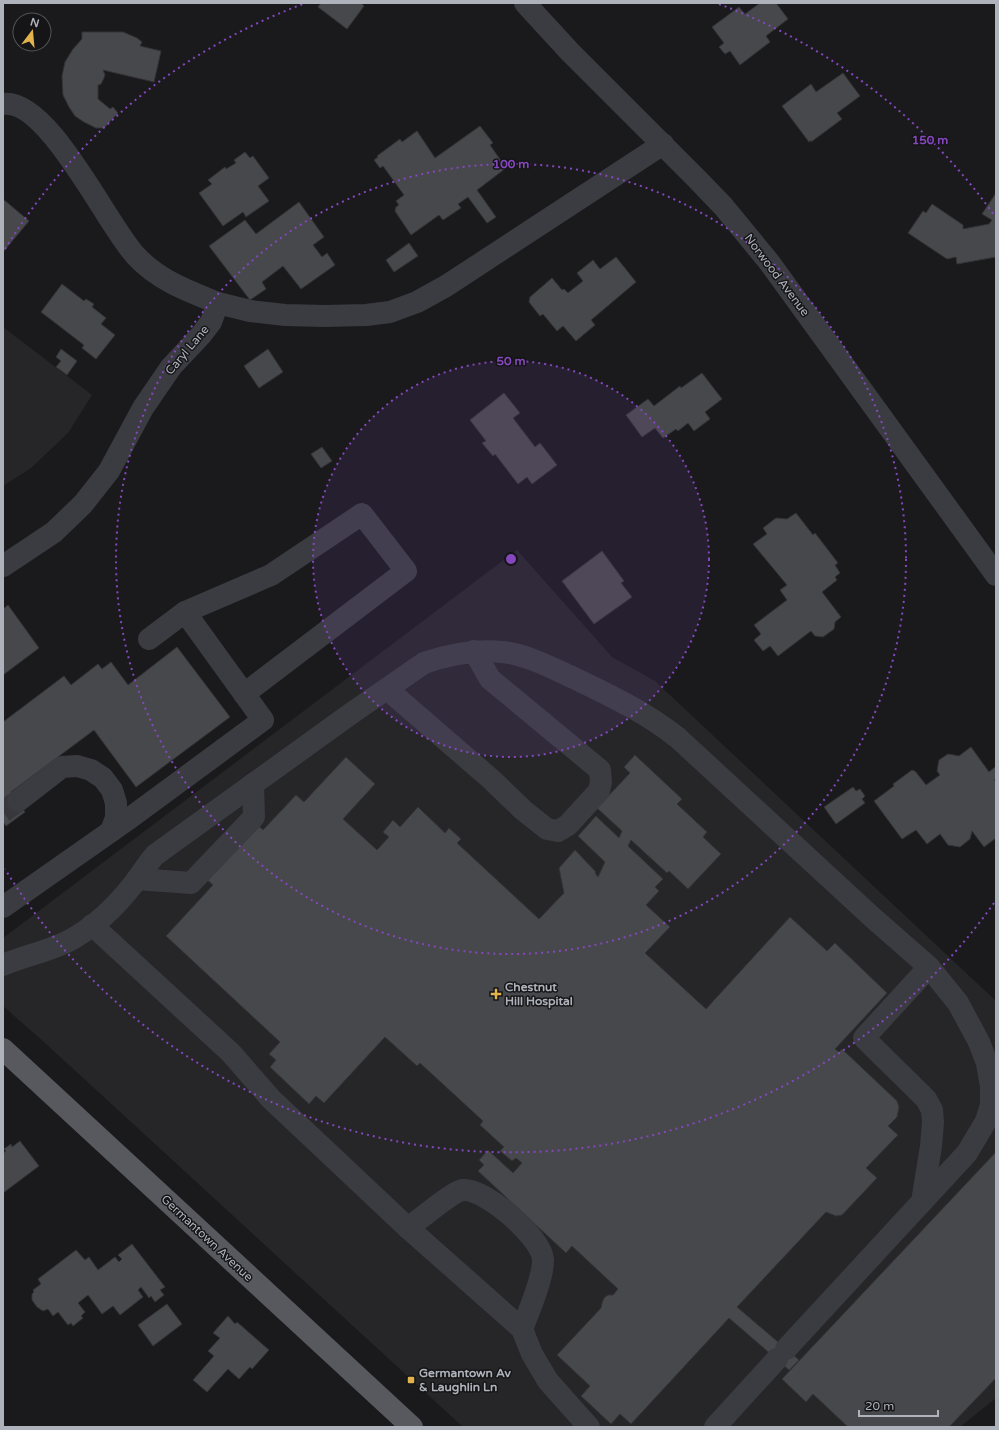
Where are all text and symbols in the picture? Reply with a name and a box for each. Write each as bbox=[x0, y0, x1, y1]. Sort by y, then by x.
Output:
north arrow bbox=[12, 12, 52, 52]
text: N bbox=[29, 15, 41, 30]
text: 150 m bbox=[912, 133, 948, 147]
text: 100 m bbox=[493, 157, 529, 171]
street label: Norwood Avenue bbox=[742, 231, 813, 319]
street label: Caryl Lane bbox=[162, 322, 212, 377]
text: 50 m bbox=[496, 354, 526, 368]
centre of rings bbox=[504, 552, 518, 566]
place label: Chestnut Hill Hospital bbox=[505, 980, 573, 1009]
marker: Chestnut Hill Hospital bbox=[490, 988, 502, 1000]
street label: Germantown Avenue bbox=[158, 1192, 256, 1284]
place label: Germantown Av & Laughlin Ln bbox=[419, 1366, 512, 1395]
marker: Germantown Av & Laughlin Ln bbox=[406, 1375, 416, 1385]
scale bar bbox=[859, 1392, 938, 1418]
text: 20 m bbox=[865, 1399, 894, 1413]

